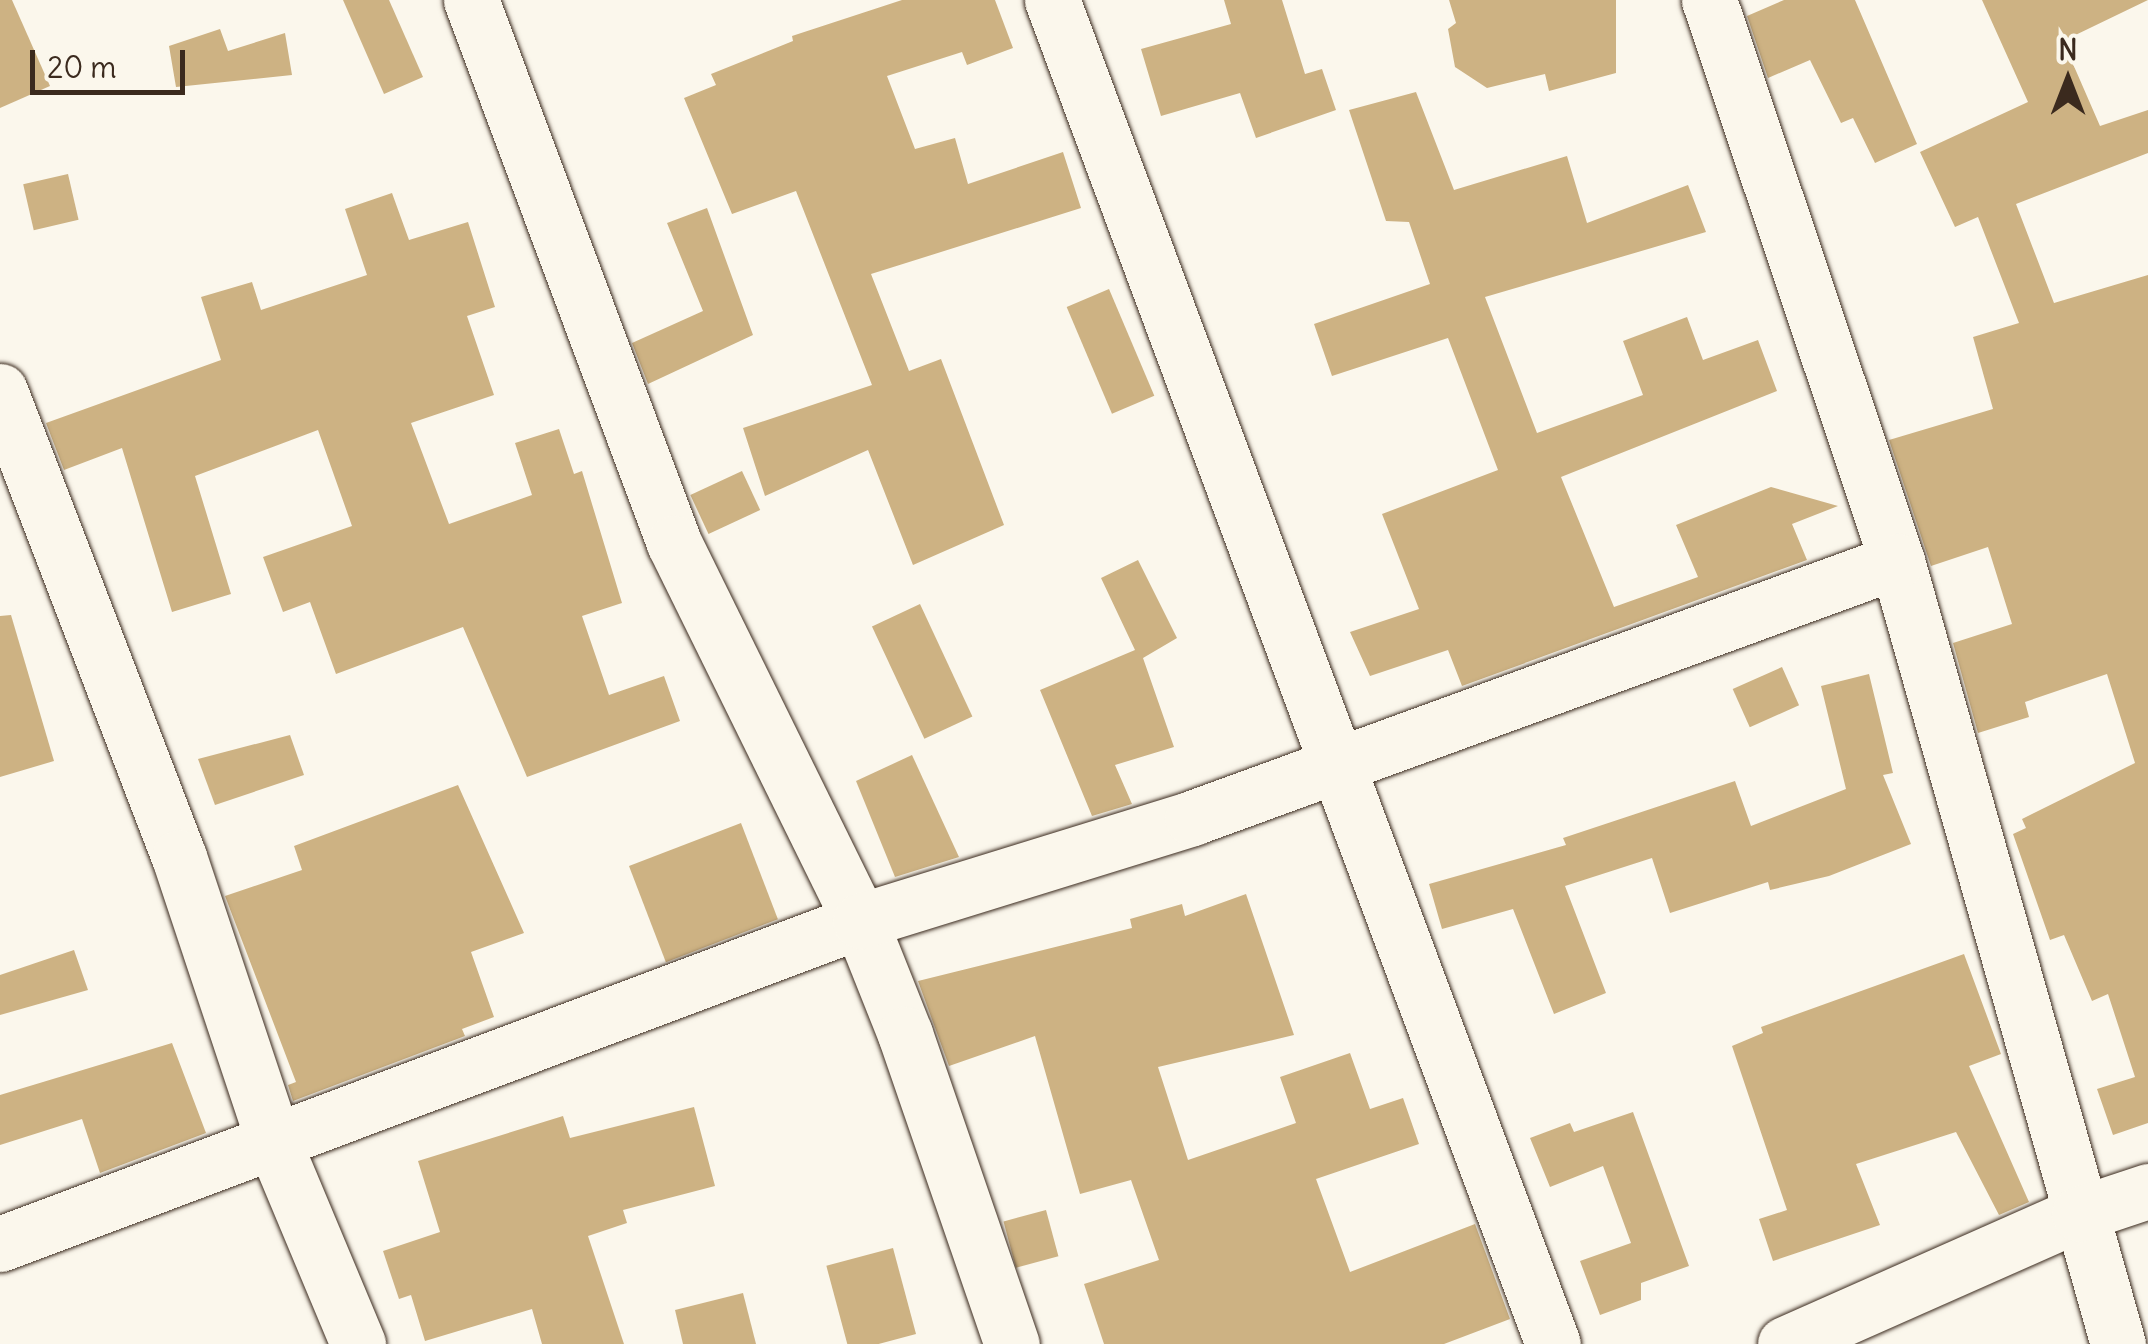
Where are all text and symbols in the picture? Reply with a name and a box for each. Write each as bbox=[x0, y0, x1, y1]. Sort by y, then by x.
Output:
scale bar bbox=[35, 30, 190, 92]
north arrow bbox=[2018, 30, 2118, 130]
text: N bbox=[2058, 32, 2078, 68]
text: 20 m bbox=[47, 48, 117, 86]

